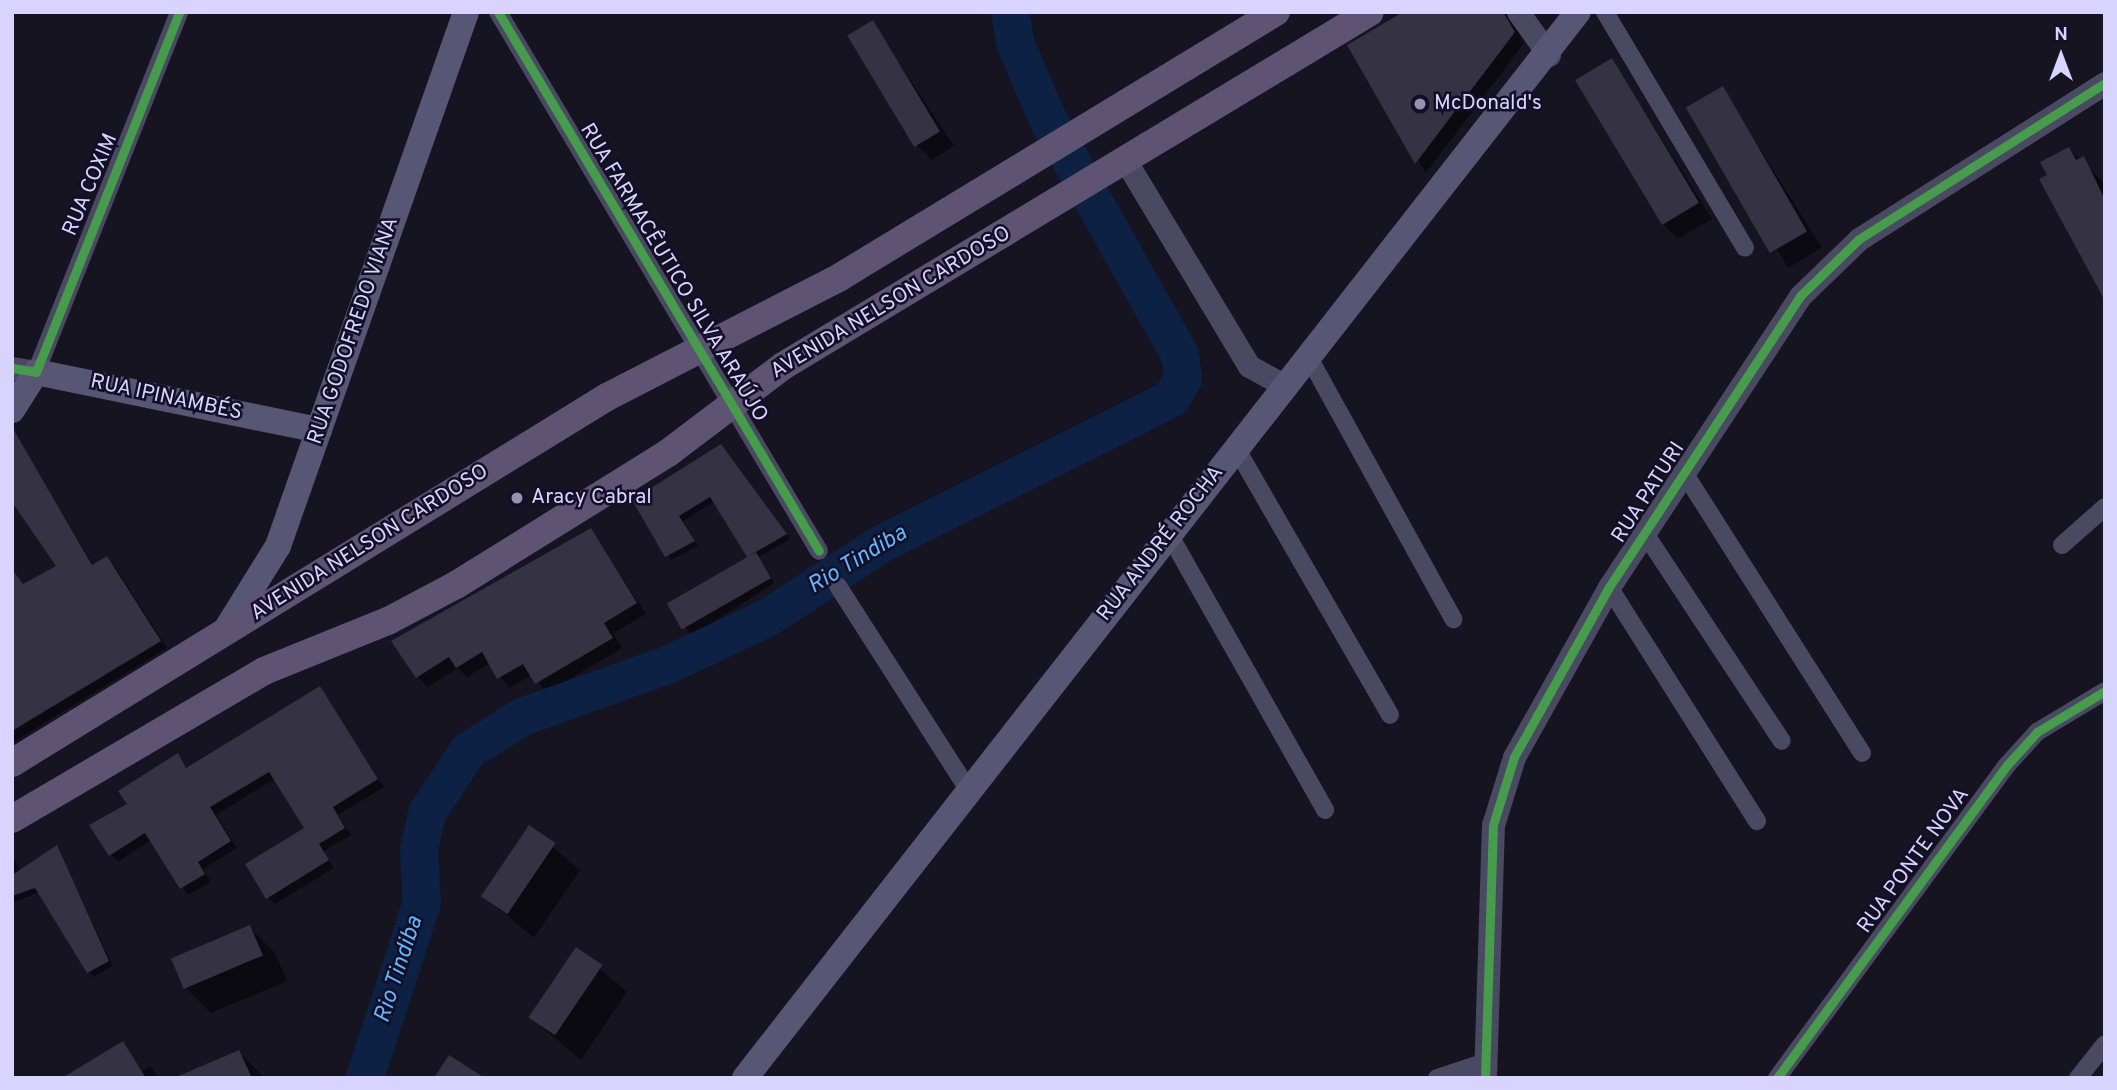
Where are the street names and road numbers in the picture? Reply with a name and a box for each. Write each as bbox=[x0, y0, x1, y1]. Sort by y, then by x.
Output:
street label: RUA FARMACÊUTICO SILVA ARAÚJO bbox=[573, 118, 773, 428]
street label: RUA COXIM bbox=[58, 130, 124, 240]
street label: RUA GODOFREDO VIANA bbox=[303, 213, 405, 449]
street label: AVENIDA NELSON CARDOSO bbox=[766, 221, 1016, 385]
street label: RUA IPINAMBÉS bbox=[87, 370, 245, 426]
street label: RUA PATURI bbox=[1607, 437, 1691, 549]
street label: AVENIDA NELSON CARDOSO bbox=[246, 459, 494, 627]
street label: RUA ANDRÉ ROCHA bbox=[1092, 461, 1230, 627]
street label: RUA PONTE NOVA bbox=[1852, 783, 1976, 939]

